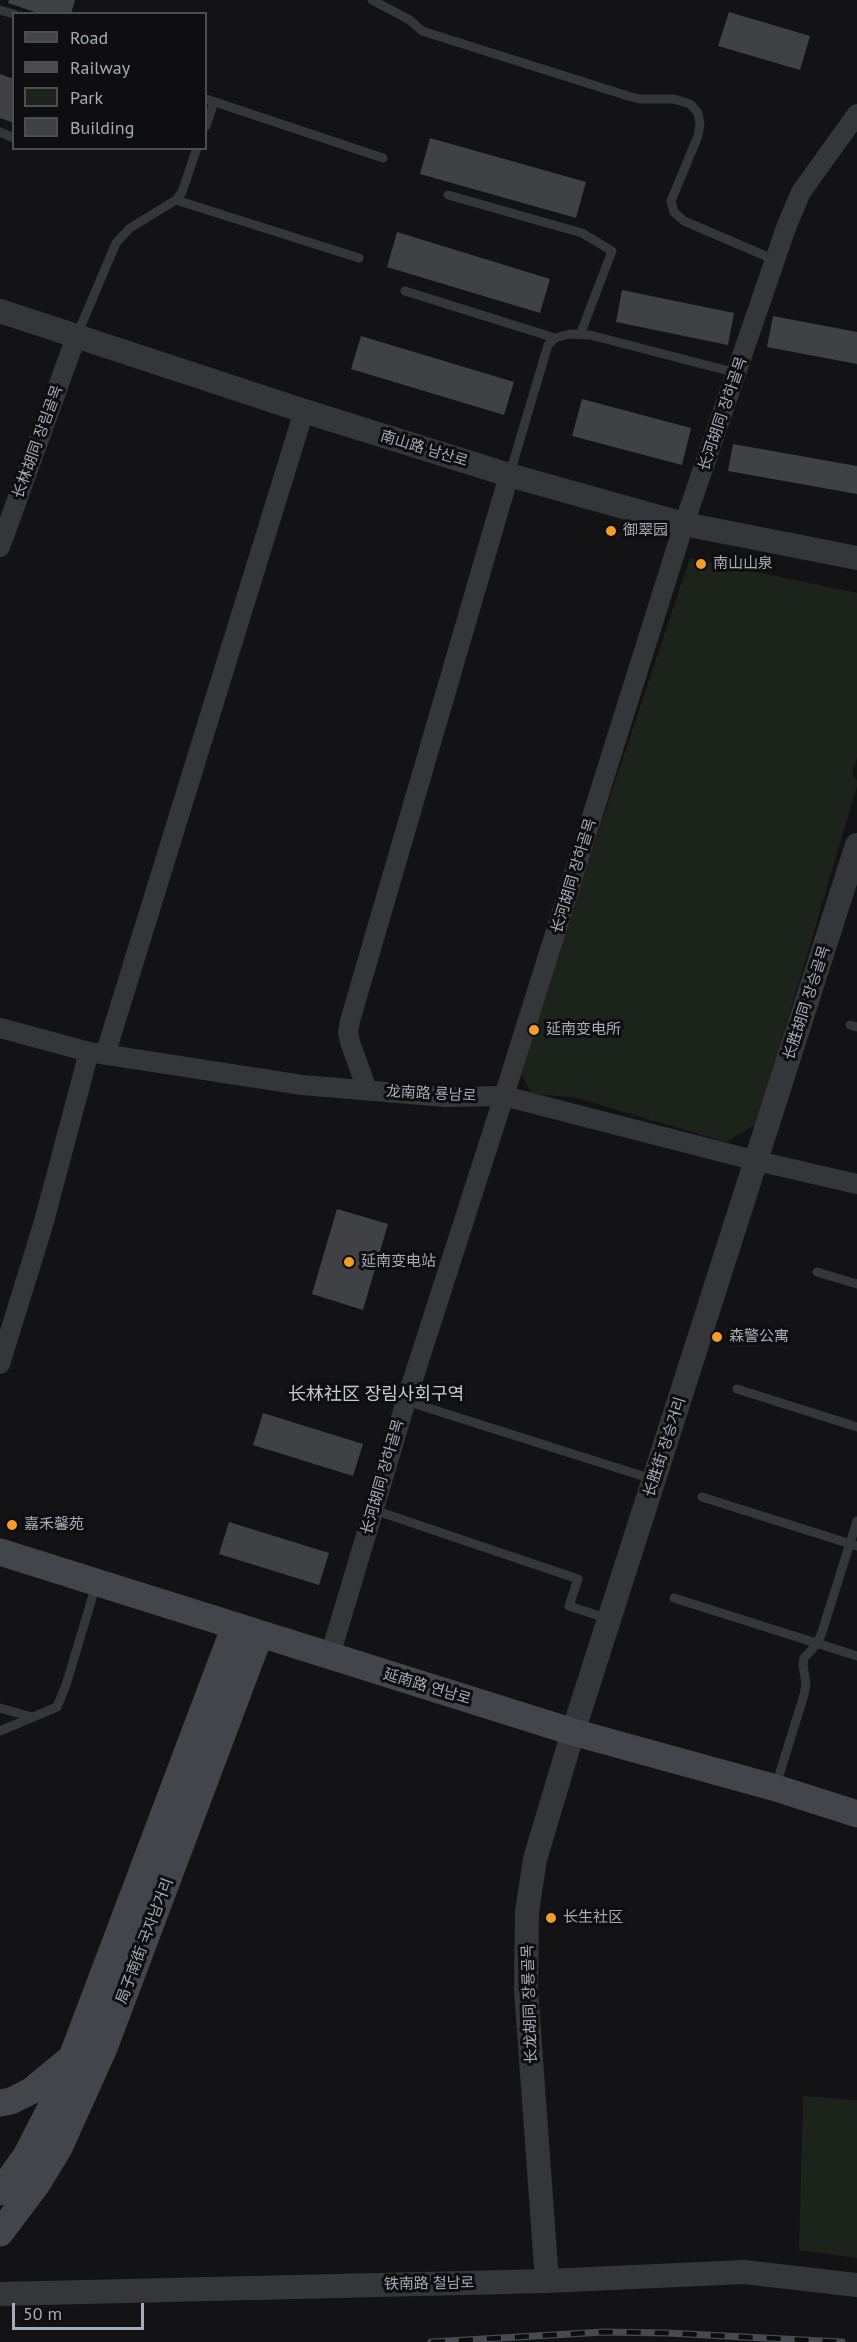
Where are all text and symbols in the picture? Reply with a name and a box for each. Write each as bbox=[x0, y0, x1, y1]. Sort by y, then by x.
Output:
legend bbox=[12, 12, 207, 150]
text: Road bbox=[70, 26, 108, 49]
text: Railway bbox=[70, 56, 130, 79]
text: Park bbox=[70, 86, 103, 109]
text: Building bbox=[70, 116, 134, 139]
street label: 长河胡同 장하골목 bbox=[695, 355, 751, 473]
street label: 长林胡同 장림골목 bbox=[9, 383, 67, 501]
street label: 南山路 남산로 bbox=[378, 427, 470, 471]
place label: 御翠园 bbox=[623, 522, 668, 540]
marker: 御翠园 bbox=[604, 524, 618, 538]
place label: 南山山泉 bbox=[713, 555, 773, 573]
marker: 南山山泉 bbox=[694, 557, 708, 571]
street label: 长河胡同 장하골목 bbox=[548, 816, 600, 936]
street label: 长胜胡同 장승골목 bbox=[780, 944, 834, 1062]
place label: 延南变电所 bbox=[546, 1021, 621, 1039]
marker: 延南变电所 bbox=[527, 1023, 541, 1037]
street label: 龙南路 룡남로 bbox=[385, 1083, 477, 1105]
place label: 延南变电站 bbox=[361, 1253, 436, 1271]
marker: 延南变电站 bbox=[342, 1255, 356, 1269]
place label: 森警公寓 bbox=[729, 1328, 789, 1346]
marker: 森警公寓 bbox=[710, 1330, 724, 1344]
district label: 长林社区 장림사회구역 bbox=[288, 1384, 464, 1406]
street label: 长胜街 장승거리 bbox=[640, 1395, 690, 1499]
street label: 长河胡同 장하골목 bbox=[358, 1417, 408, 1537]
place label: 嘉禾馨苑 bbox=[24, 1516, 84, 1534]
marker: 嘉禾馨苑 bbox=[5, 1518, 19, 1532]
street label: 延南路 연남로 bbox=[381, 1665, 473, 1709]
street label: 局子南街 국자남거리 bbox=[113, 1876, 177, 2006]
place label: 长生社区 bbox=[563, 1909, 623, 1927]
marker: 长生社区 bbox=[544, 1911, 558, 1925]
street label: 长龙胡同 장룡골목 bbox=[519, 1944, 541, 2064]
street label: 铁南路 철남로 bbox=[384, 2274, 474, 2294]
scale bar bbox=[15, 2291, 147, 2329]
text: 50 m bbox=[23, 2302, 62, 2325]

